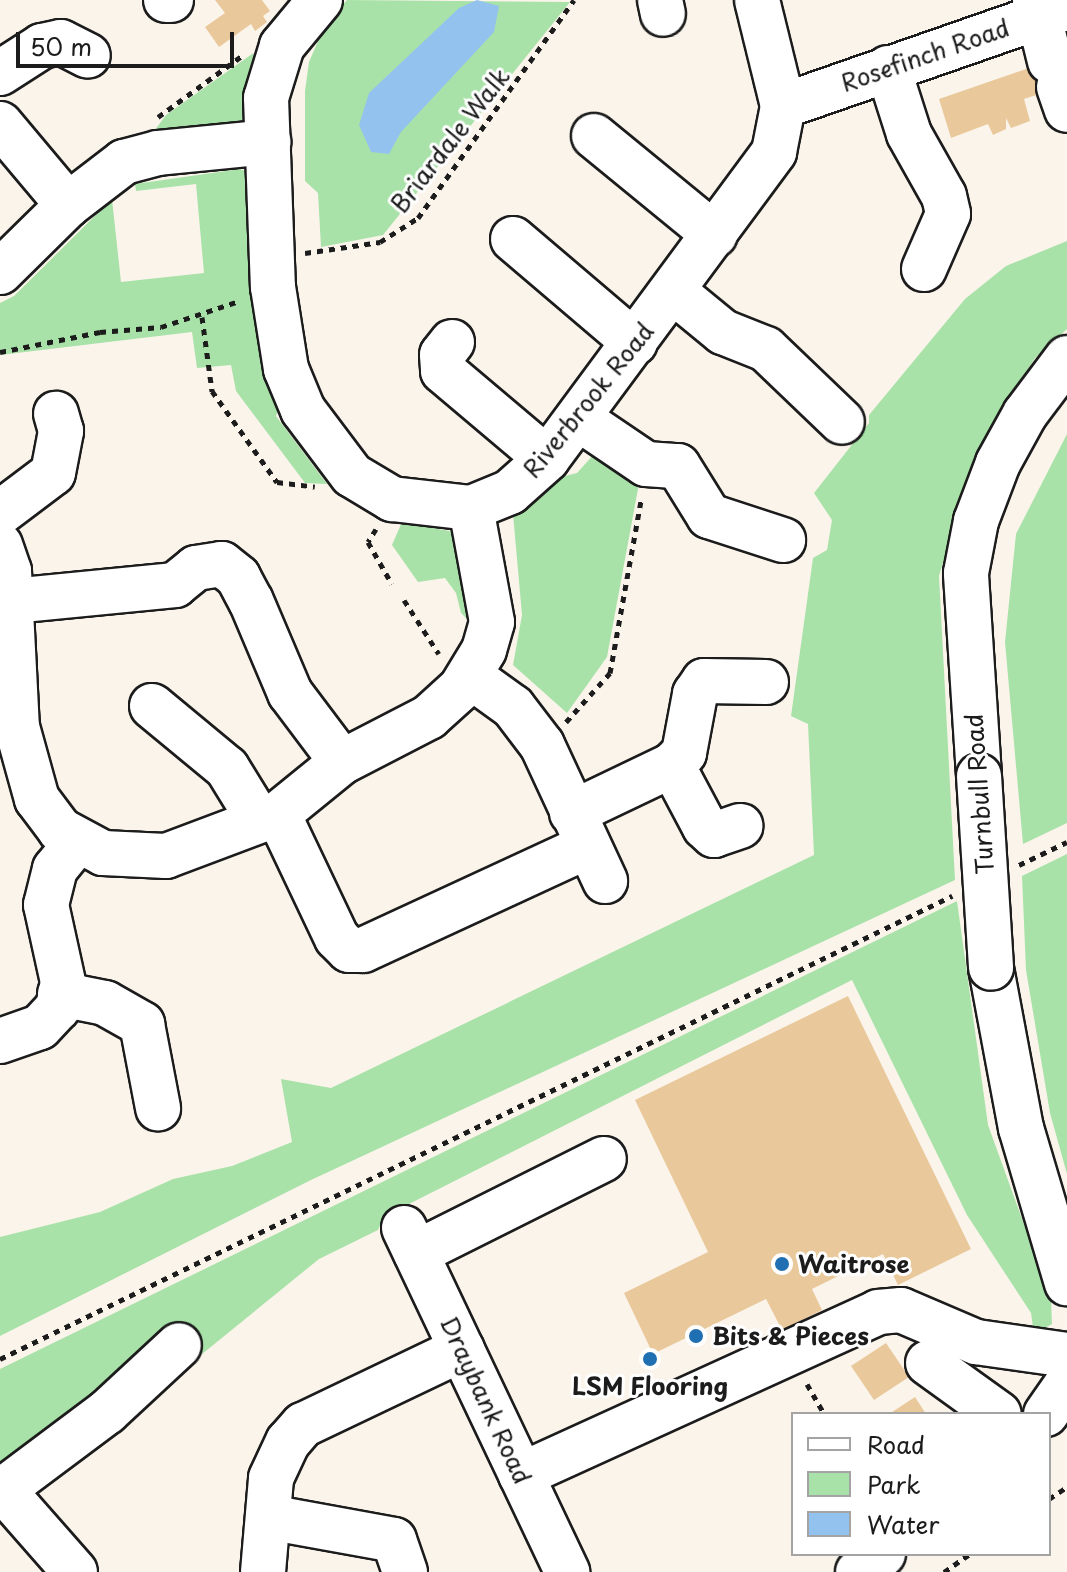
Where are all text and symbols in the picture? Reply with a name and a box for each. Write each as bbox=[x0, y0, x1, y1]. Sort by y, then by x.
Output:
street label: Rosefinch Road bbox=[838, 13, 1012, 97]
scale bar bbox=[20, 16, 238, 66]
text: 50 m bbox=[30, 28, 92, 64]
street label: Briardale Walk bbox=[384, 61, 516, 219]
street label: Riverbrook Road bbox=[517, 317, 659, 483]
street label: Turnbull Road bbox=[959, 712, 999, 876]
place label: Waitrose bbox=[798, 1250, 909, 1278]
marker: Waitrose bbox=[773, 1255, 791, 1273]
street label: Draybank Road bbox=[434, 1311, 538, 1489]
place label: Bits & Pieces bbox=[712, 1322, 870, 1350]
marker: Bits & Pieces bbox=[687, 1327, 705, 1345]
marker: LSM Flooring bbox=[641, 1350, 659, 1368]
place label: LSM Flooring bbox=[571, 1372, 729, 1400]
legend bbox=[791, 1412, 1051, 1556]
text: Road bbox=[867, 1426, 925, 1462]
text: Park bbox=[867, 1466, 921, 1502]
text: Water bbox=[867, 1506, 939, 1542]

